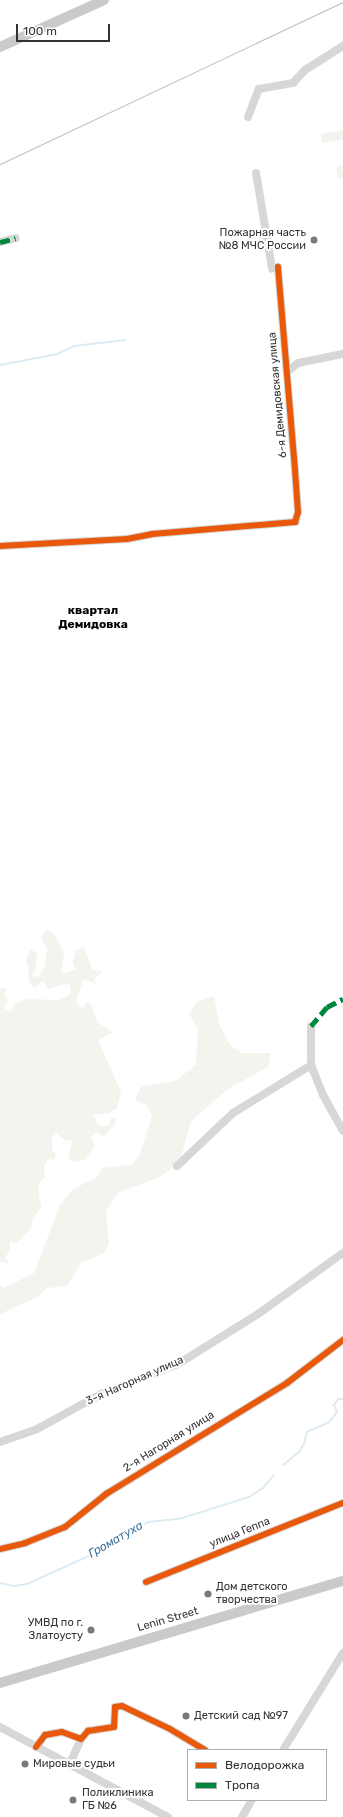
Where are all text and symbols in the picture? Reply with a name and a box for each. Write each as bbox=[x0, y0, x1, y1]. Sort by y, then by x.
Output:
scale bar bbox=[18, 16, 112, 42]
text: 100 m bbox=[23, 24, 57, 38]
place label: Пожарная часть №8 МЧС России bbox=[219, 227, 306, 253]
marker: Пожарная часть №8 МЧС России bbox=[309, 235, 319, 245]
street label: 6-я Демидовская улица bbox=[266, 332, 290, 458]
district label: квартал Демидовка bbox=[58, 604, 128, 632]
street label: 3-я Нагорная улица bbox=[84, 1354, 186, 1408]
street label: 2-я Нагорная улица bbox=[121, 1409, 217, 1475]
street label: улица Геппа bbox=[208, 1515, 272, 1551]
water label: Громатуха bbox=[86, 1519, 146, 1561]
place label: Дом детского творчества bbox=[216, 1581, 288, 1607]
marker: Дом детского творчества bbox=[203, 1589, 213, 1599]
street label: Lenin Street bbox=[136, 1605, 200, 1635]
place label: УМВД по г. Златоусту bbox=[28, 1617, 83, 1643]
marker: УМВД по г. Златоусту bbox=[86, 1625, 96, 1635]
place label: Детский сад №97 bbox=[194, 1709, 288, 1723]
marker: Детский сад №97 bbox=[181, 1711, 191, 1721]
legend bbox=[187, 1749, 327, 1801]
place label: Мировые судьи bbox=[33, 1757, 115, 1771]
text: Велодорожка bbox=[225, 1758, 304, 1772]
marker: Мировые судьи bbox=[20, 1759, 30, 1769]
text: Тропа bbox=[225, 1778, 260, 1792]
place label: Поликлиника ГБ №6 bbox=[82, 1787, 153, 1813]
marker: Поликлиника ГБ №6 bbox=[67, 1794, 79, 1806]

